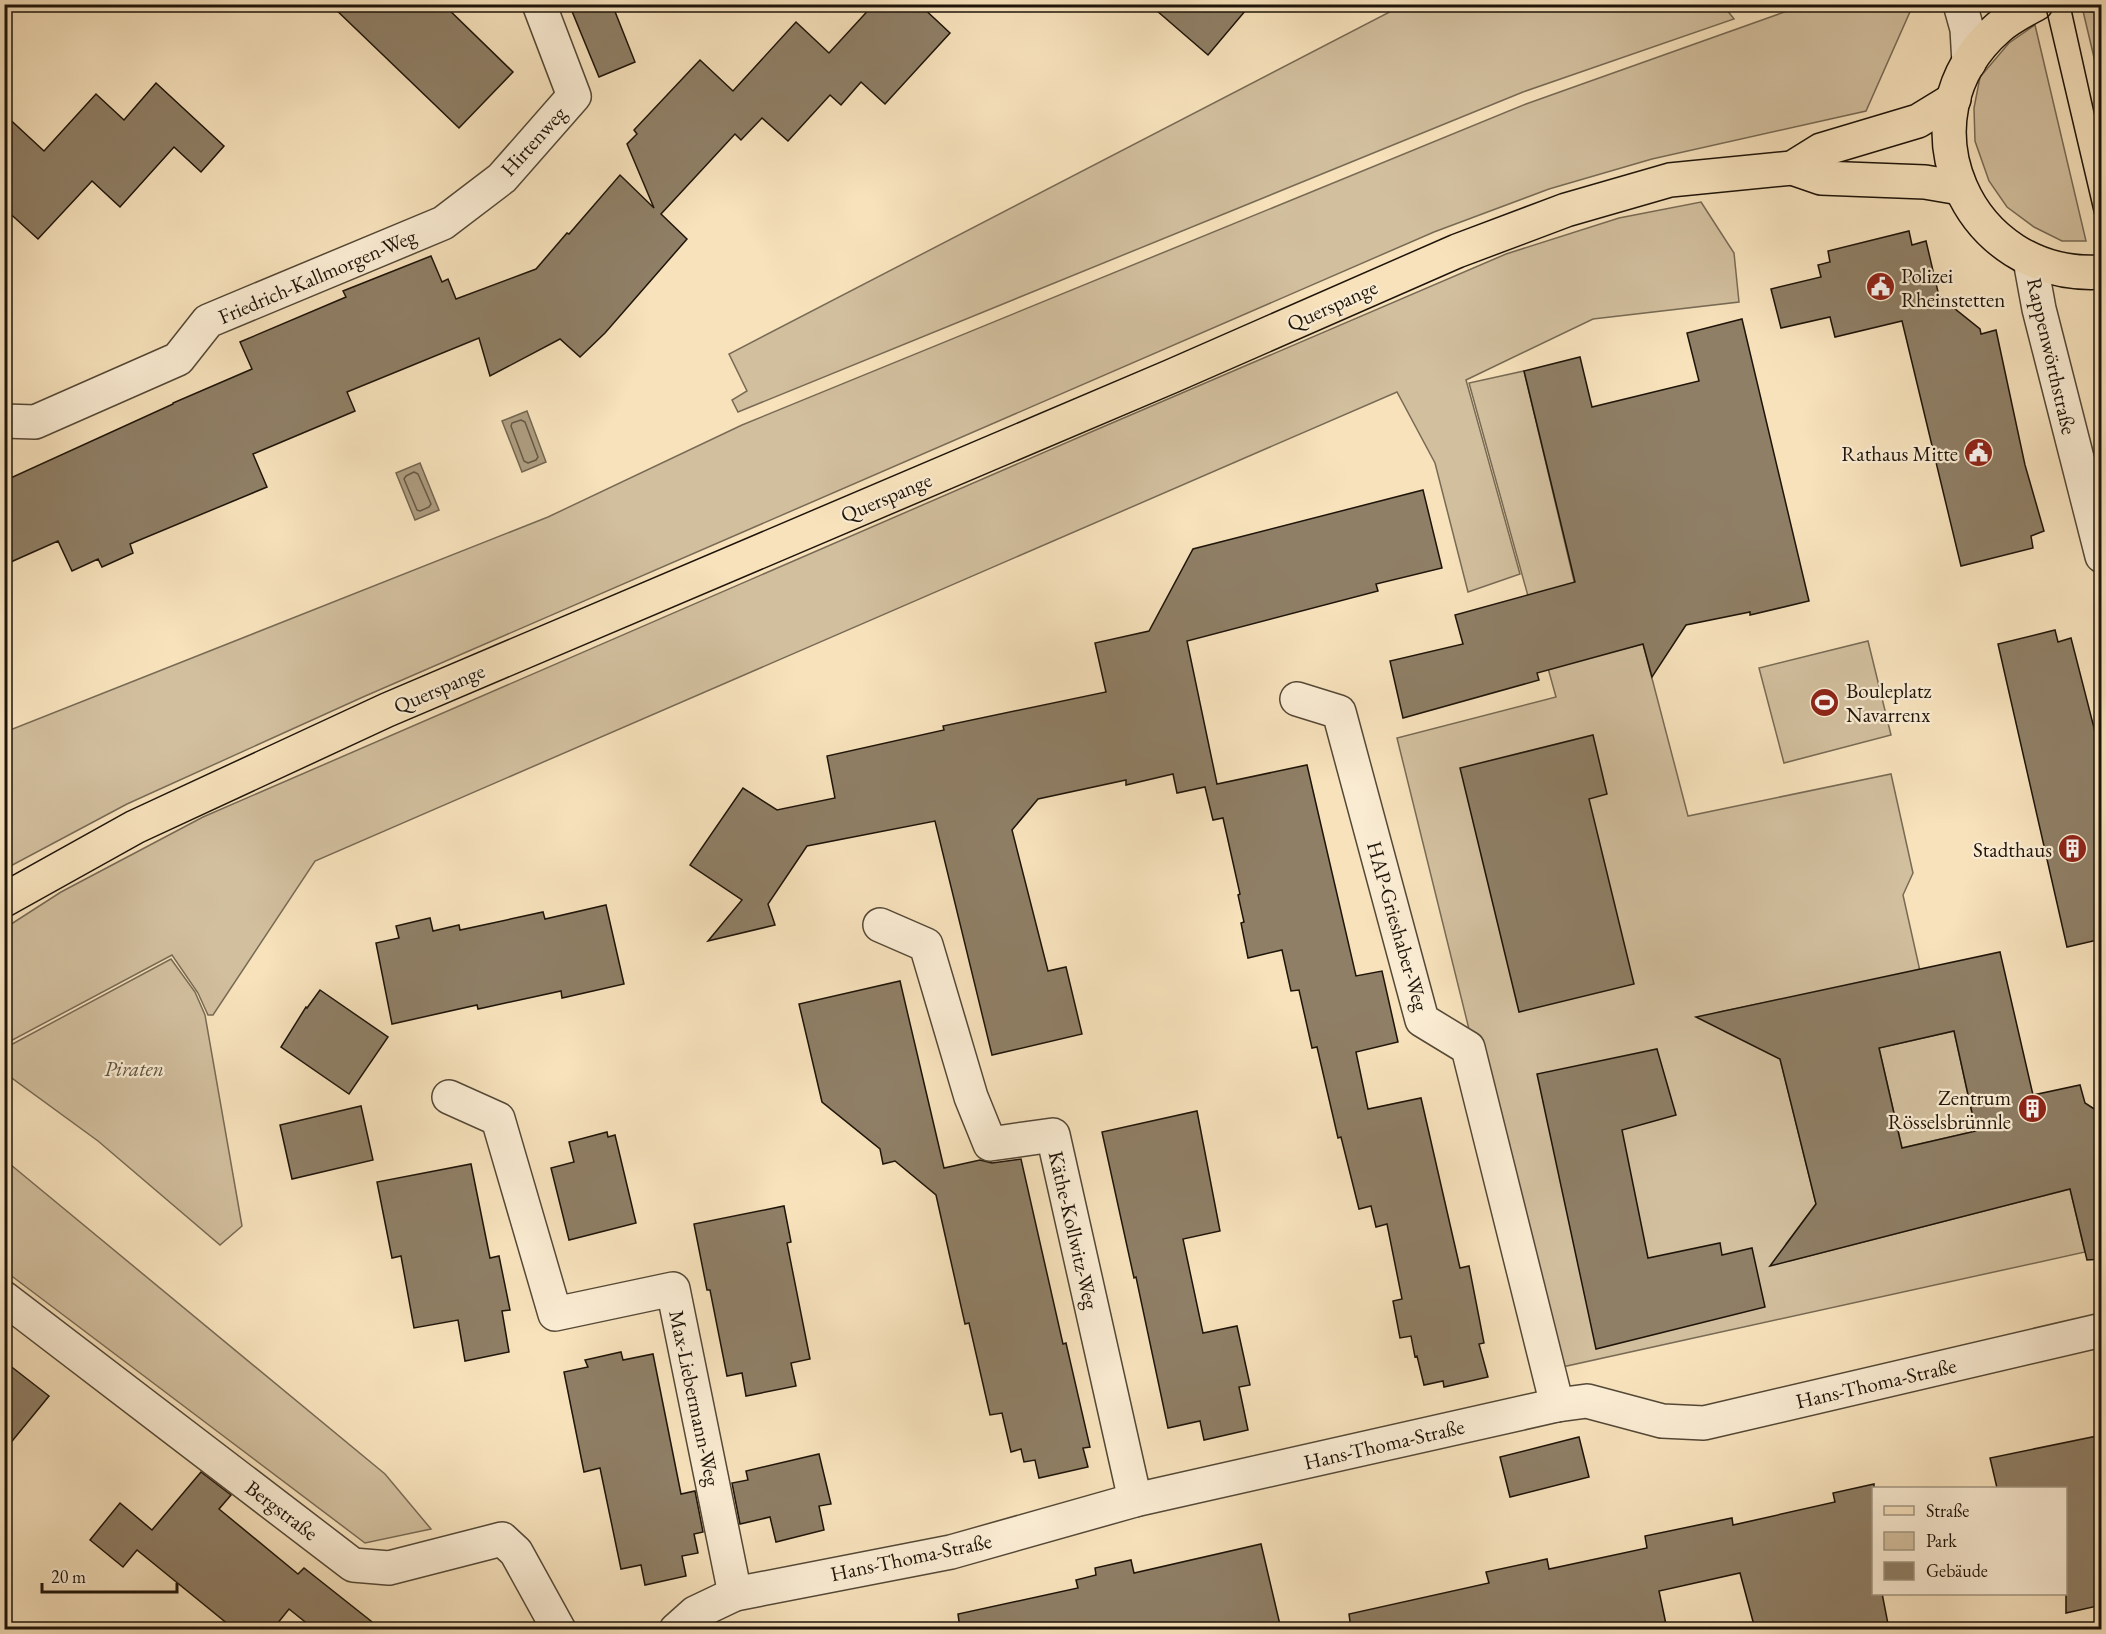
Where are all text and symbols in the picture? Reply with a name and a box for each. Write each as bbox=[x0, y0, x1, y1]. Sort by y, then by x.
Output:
street label: Hirtenweg bbox=[494, 99, 572, 182]
street label: Friedrich-Kallmorgen-Weg bbox=[214, 222, 421, 330]
place label: Polizei Rheinstetten bbox=[1901, 262, 2005, 313]
public building icon: Polizei Rheinstetten bbox=[1864, 271, 1896, 303]
street label: Querspange bbox=[1282, 273, 1382, 338]
street label: Rappenwörthstraße bbox=[2021, 275, 2083, 437]
public building icon: Rathaus Mitte bbox=[1963, 437, 1995, 469]
place label: Rathaus Mitte bbox=[1841, 440, 1958, 467]
street label: Querspange bbox=[836, 466, 936, 529]
street label: Querspange bbox=[389, 657, 489, 720]
place label: Bouleplatz Navarrenx bbox=[1846, 677, 1932, 728]
sports icon: Bouleplatz Navarrenx bbox=[1809, 686, 1841, 718]
building icon: Stadthaus bbox=[2057, 833, 2089, 865]
place label: Stadthaus bbox=[1973, 836, 2052, 863]
street label: HAP-Grieshaber-Weg bbox=[1361, 838, 1435, 1015]
park label: Piraten bbox=[104, 1055, 164, 1082]
place label: Zentrum Rösselsbrünnle bbox=[1888, 1084, 2011, 1135]
building icon: Zentrum Rösselsbrünnle bbox=[2016, 1093, 2048, 1125]
street label: Käthe-Kollwitz-Weg bbox=[1043, 1148, 1105, 1312]
street label: Max-Liebermann-Weg bbox=[663, 1308, 727, 1489]
street label: Hans-Thoma-Straße bbox=[1793, 1351, 1959, 1415]
street label: Hans-Thoma-Straße bbox=[1301, 1412, 1467, 1476]
street label: Bergstraße bbox=[240, 1474, 324, 1546]
legend bbox=[1872, 1487, 2067, 1595]
text: Straße bbox=[1926, 1499, 1969, 1522]
street label: Hans-Thoma-Straße bbox=[828, 1527, 994, 1587]
text: Park bbox=[1926, 1529, 1957, 1552]
scale bar bbox=[42, 1556, 177, 1594]
text: Gebäude bbox=[1926, 1559, 1988, 1582]
text: 20 m bbox=[51, 1565, 86, 1588]

